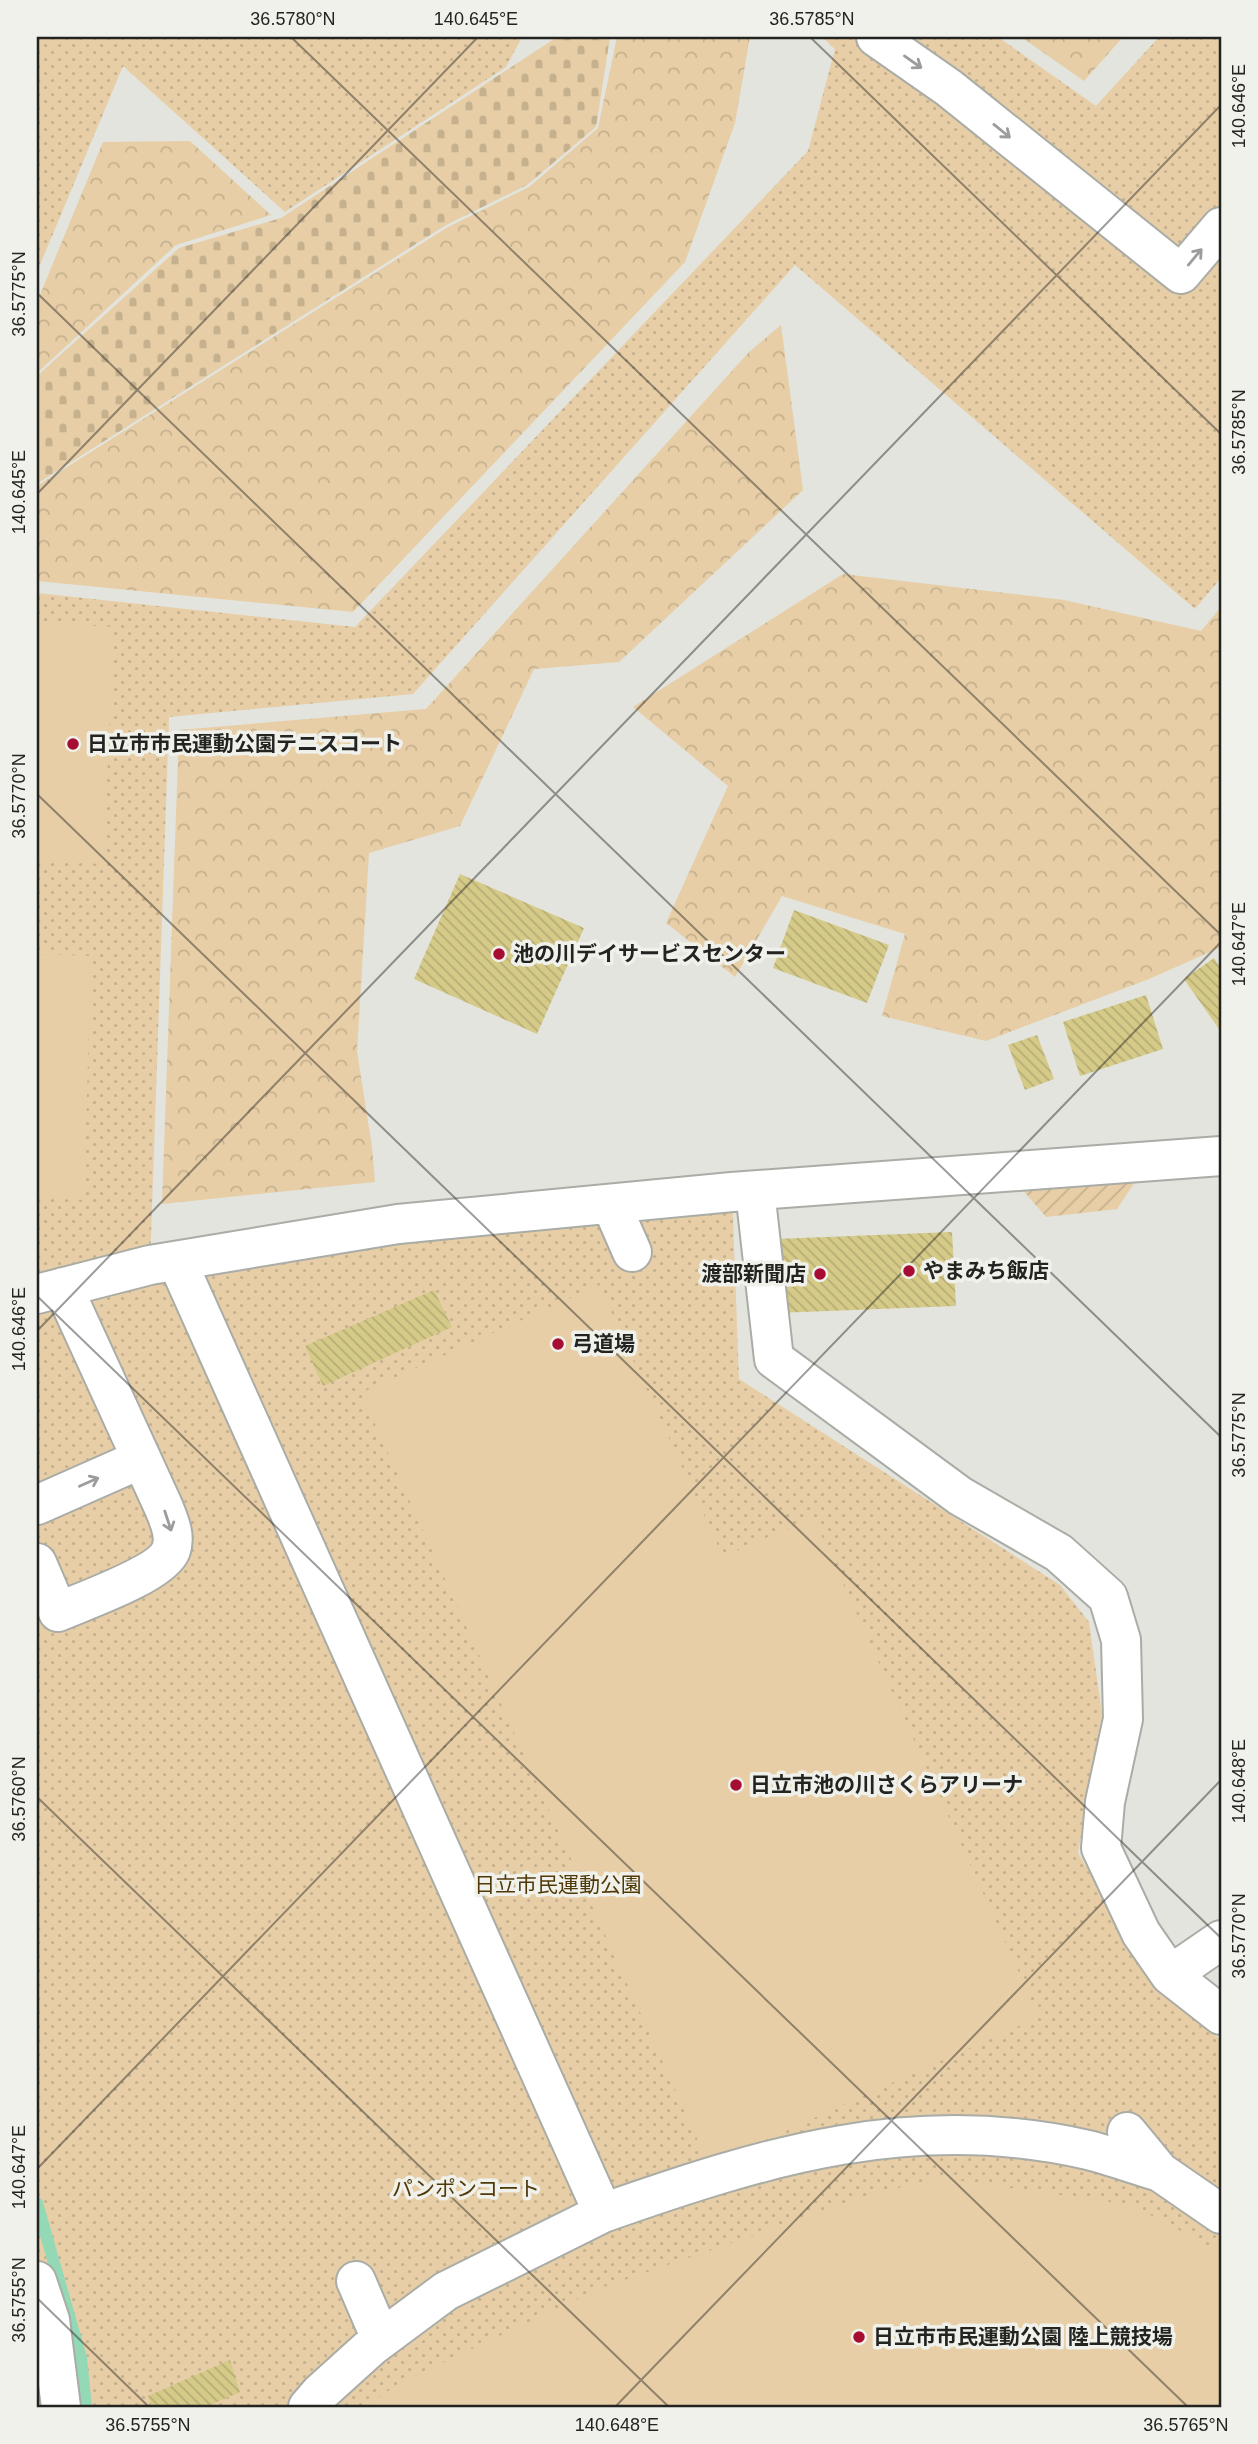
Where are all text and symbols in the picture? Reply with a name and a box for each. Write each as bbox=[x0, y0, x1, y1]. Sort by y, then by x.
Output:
text: 36.5780°N bbox=[250, 9, 336, 29]
text: 140.645°E bbox=[434, 9, 518, 29]
text: 36.5785°N bbox=[769, 9, 855, 29]
one-way arrow bbox=[903, 55, 922, 69]
text: 140.646°E bbox=[1229, 64, 1249, 148]
one-way arrow bbox=[992, 123, 1010, 138]
one-way arrow bbox=[1187, 249, 1203, 267]
text: 36.5775°N bbox=[9, 251, 29, 337]
text: 36.5785°N bbox=[1229, 389, 1249, 475]
text: 140.645°E bbox=[9, 450, 29, 534]
place label: 日立市市民運動公園テニスコート bbox=[87, 732, 402, 755]
marker: 日立市市民運動公園テニスコート bbox=[65, 736, 81, 752]
text: 36.5770°N bbox=[9, 753, 29, 839]
text: 140.647°E bbox=[1229, 902, 1249, 986]
place label: 池の川デイサービスセンター bbox=[513, 942, 786, 965]
marker: 池の川デイサービスセンター bbox=[491, 946, 507, 962]
place label: やまみち飯店 bbox=[923, 1259, 1049, 1282]
place label: 渡部新聞店 bbox=[701, 1262, 806, 1285]
marker: やまみち飯店 bbox=[901, 1263, 917, 1279]
marker: 渡部新聞店 bbox=[812, 1266, 828, 1282]
text: 140.646°E bbox=[9, 1287, 29, 1371]
place label: 弓道場 bbox=[572, 1332, 635, 1355]
marker: 弓道場 bbox=[550, 1336, 566, 1352]
text: 36.5775°N bbox=[1229, 1392, 1249, 1478]
one-way arrow bbox=[78, 1475, 99, 1488]
one-way arrow bbox=[163, 1510, 176, 1532]
text: 140.648°E bbox=[1229, 1739, 1249, 1823]
text: 36.5760°N bbox=[9, 1756, 29, 1842]
place label: 日立市池の川さくらアリーナ bbox=[750, 1773, 1023, 1796]
marker: 日立市池の川さくらアリーナ bbox=[728, 1777, 744, 1793]
park label: 日立市民運動公園 bbox=[474, 1873, 642, 1896]
text: 36.5770°N bbox=[1229, 1893, 1249, 1979]
text: 140.647°E bbox=[9, 2125, 29, 2209]
park label: パンポンコート bbox=[392, 2177, 540, 2200]
text: 36.5755°N bbox=[9, 2257, 29, 2343]
place label: 日立市市民運動公園 陸上競技場 bbox=[873, 2325, 1173, 2348]
marker: 日立市市民運動公園 陸上競技場 bbox=[851, 2329, 867, 2345]
text: 36.5755°N bbox=[105, 2415, 191, 2435]
text: 140.648°E bbox=[575, 2415, 659, 2435]
text: 36.5765°N bbox=[1143, 2415, 1229, 2435]

